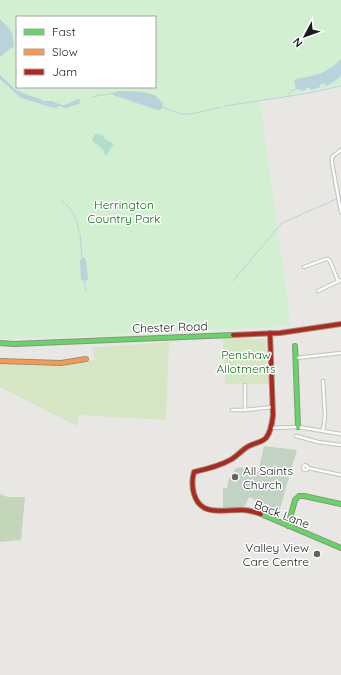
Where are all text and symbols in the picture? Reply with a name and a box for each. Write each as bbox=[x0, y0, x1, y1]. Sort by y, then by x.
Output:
legend bbox=[16, 16, 156, 88]
north arrow bbox=[285, 16, 325, 56]
text: Fast bbox=[52, 24, 76, 39]
text: N bbox=[290, 35, 305, 50]
text: Slow bbox=[52, 44, 78, 59]
text: Jam bbox=[52, 64, 77, 79]
park label: Herrington Country Park bbox=[87, 197, 161, 226]
street label: Chester Road bbox=[132, 318, 208, 336]
park label: Penshaw Allotments bbox=[216, 347, 276, 376]
place label: All Saints Church bbox=[243, 463, 293, 492]
marker: All Saints Church bbox=[230, 472, 240, 482]
street label: Back Lane bbox=[252, 497, 312, 532]
place label: Valley View Care Centre bbox=[243, 540, 309, 569]
marker: Valley View Care Centre bbox=[312, 549, 322, 559]

